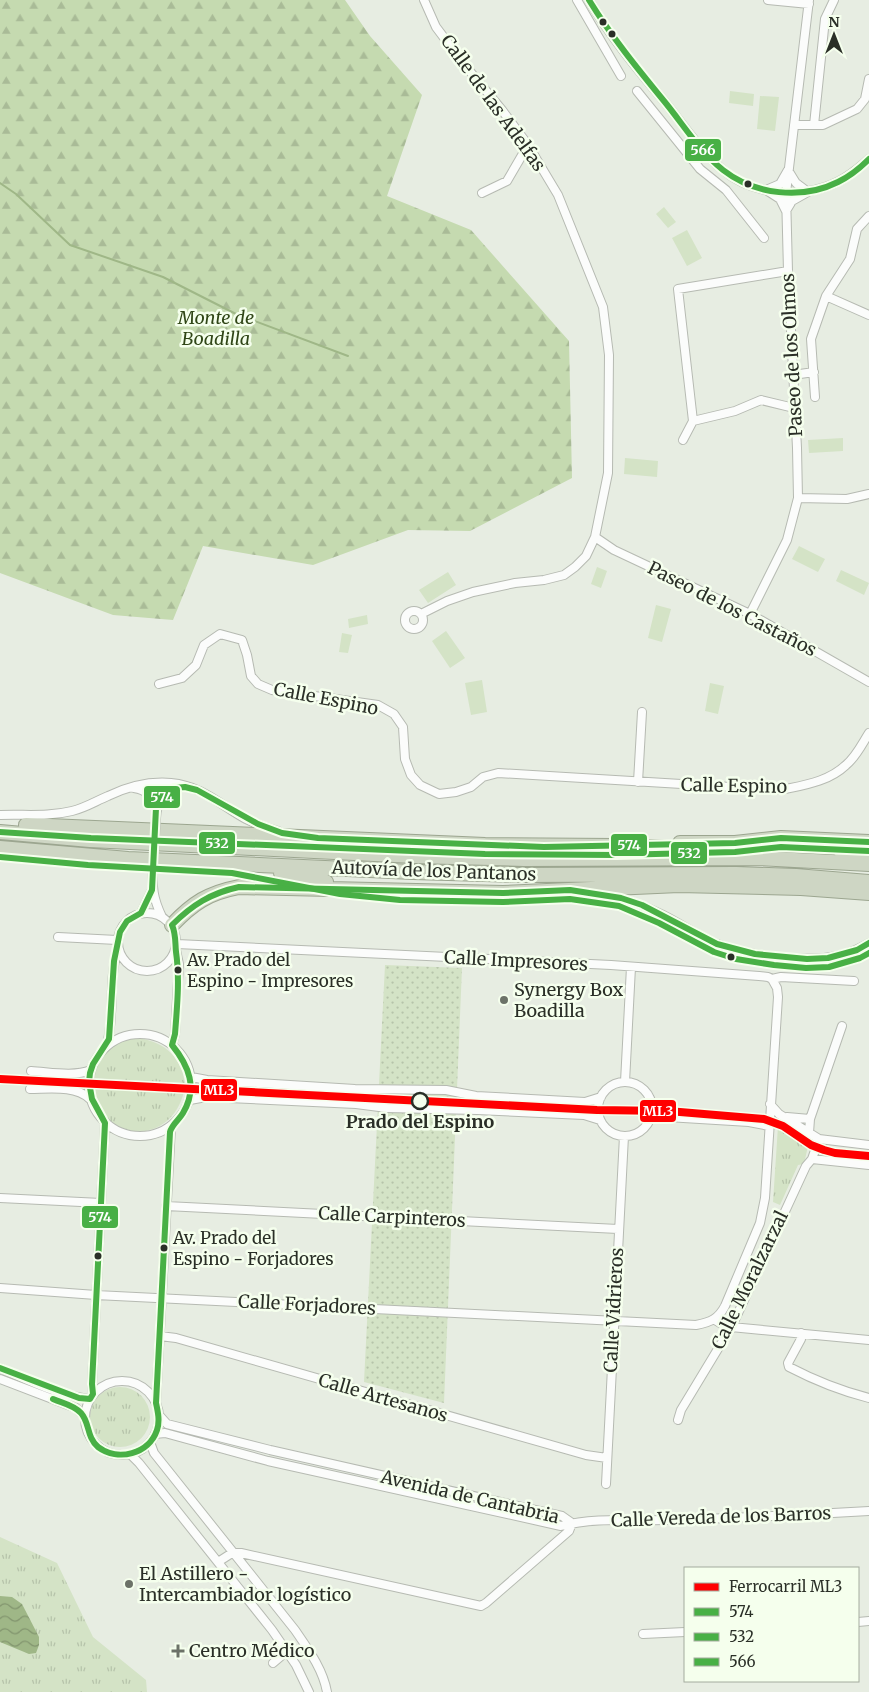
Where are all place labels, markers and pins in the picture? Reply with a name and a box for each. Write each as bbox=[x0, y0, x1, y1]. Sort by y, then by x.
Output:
unlabelled marker bbox=[598, 17, 608, 27]
unlabelled marker bbox=[607, 29, 617, 39]
unlabelled marker bbox=[743, 179, 753, 189]
place label: Av. Prado del Espino - Impresores bbox=[186, 949, 353, 992]
unlabelled marker bbox=[726, 952, 736, 962]
marker: Av. Prado del Espino - Impresores bbox=[173, 965, 183, 975]
place label: Synergy Box Boadilla bbox=[514, 978, 624, 1022]
marker: Synergy Box Boadilla bbox=[498, 994, 510, 1006]
marker: Prado del Espino bbox=[411, 1092, 429, 1110]
place label: Prado del Espino bbox=[346, 1110, 495, 1133]
place label: Av. Prado del Espino - Forjadores bbox=[172, 1227, 334, 1270]
marker: Av. Prado del Espino - Forjadores bbox=[159, 1243, 169, 1253]
unlabelled marker bbox=[93, 1251, 103, 1261]
place label: El Astillero - Intercambiador logístico bbox=[139, 1562, 351, 1606]
marker: El Astillero - Intercambiador logístico bbox=[123, 1578, 135, 1590]
place label: Centro Médico bbox=[189, 1639, 314, 1662]
marker: Centro Médico bbox=[171, 1644, 185, 1658]

